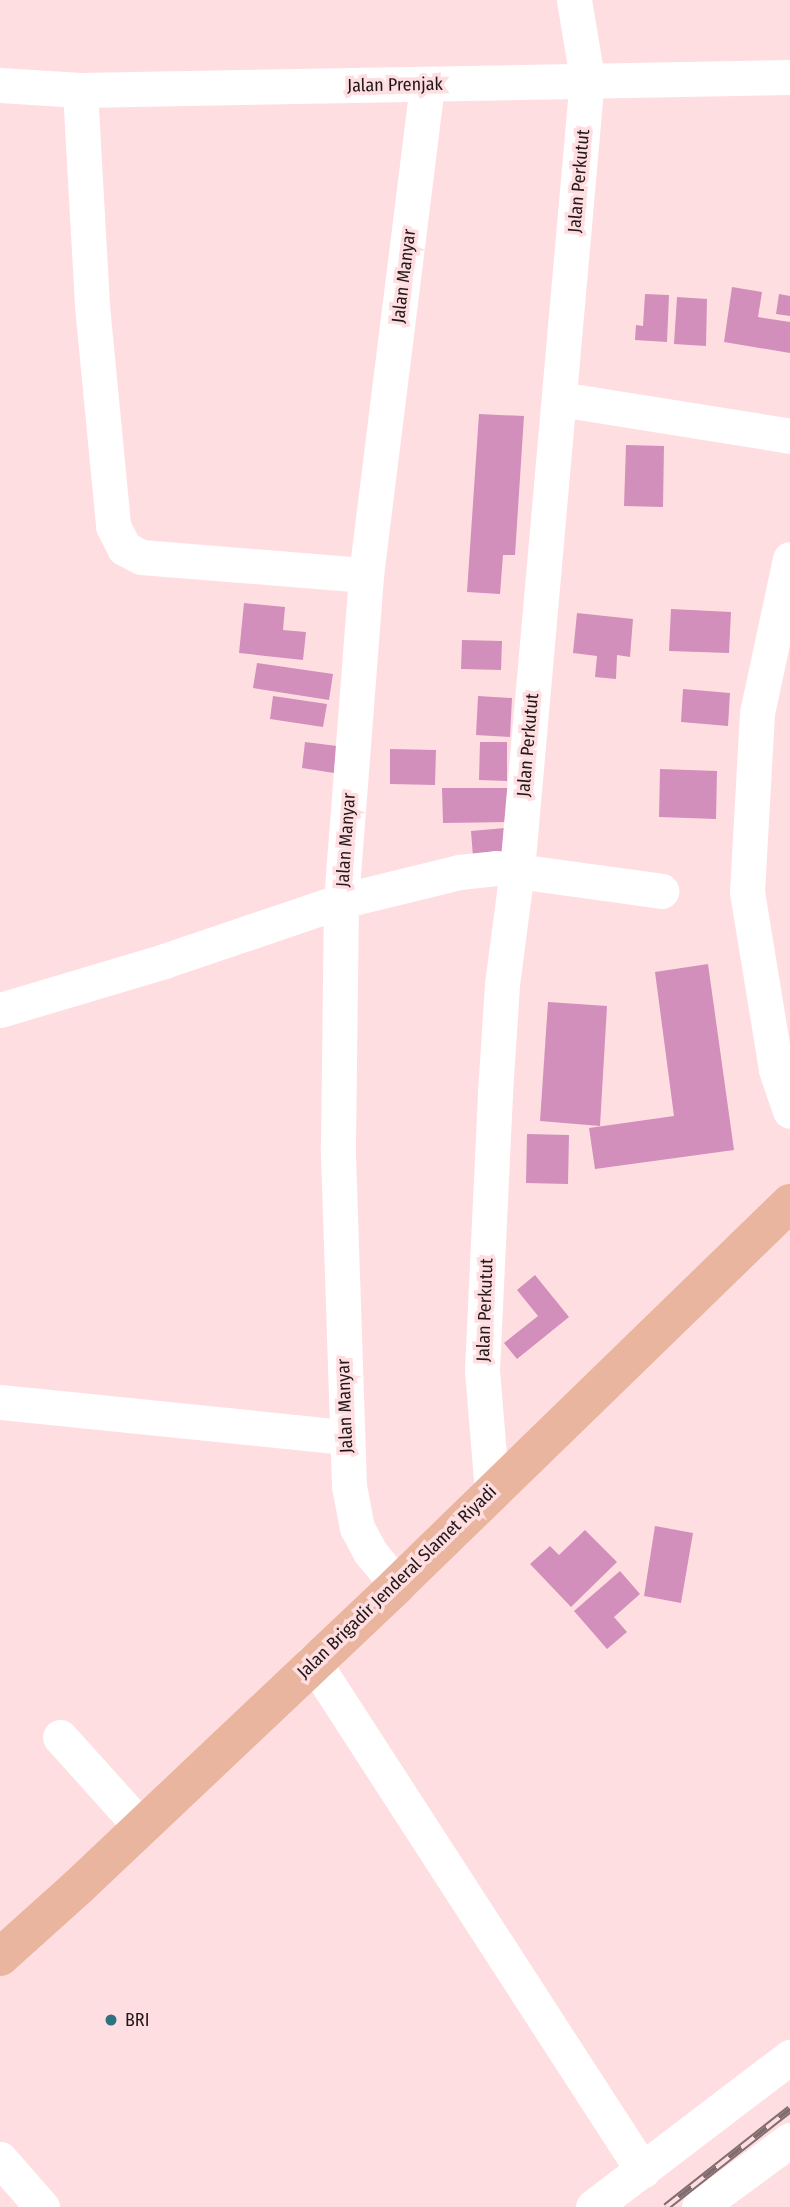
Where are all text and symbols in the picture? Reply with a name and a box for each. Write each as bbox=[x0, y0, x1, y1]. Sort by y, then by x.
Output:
street label: Jalan Prenjak bbox=[347, 73, 443, 97]
street label: Jalan Perkutut bbox=[564, 128, 594, 234]
street label: Jalan Manyar bbox=[388, 228, 420, 324]
street label: Jalan Perkutut bbox=[513, 692, 543, 798]
street label: Jalan Manyar bbox=[332, 792, 360, 888]
street label: Jalan Perkutut bbox=[472, 1258, 498, 1362]
street label: Jalan Manyar bbox=[333, 1358, 357, 1454]
street label: Jalan Brigadir Jenderal Slamet Riyadi bbox=[293, 1481, 501, 1683]
place label: BRI bbox=[125, 2009, 149, 2031]
marker: BRI bbox=[103, 2012, 119, 2028]

